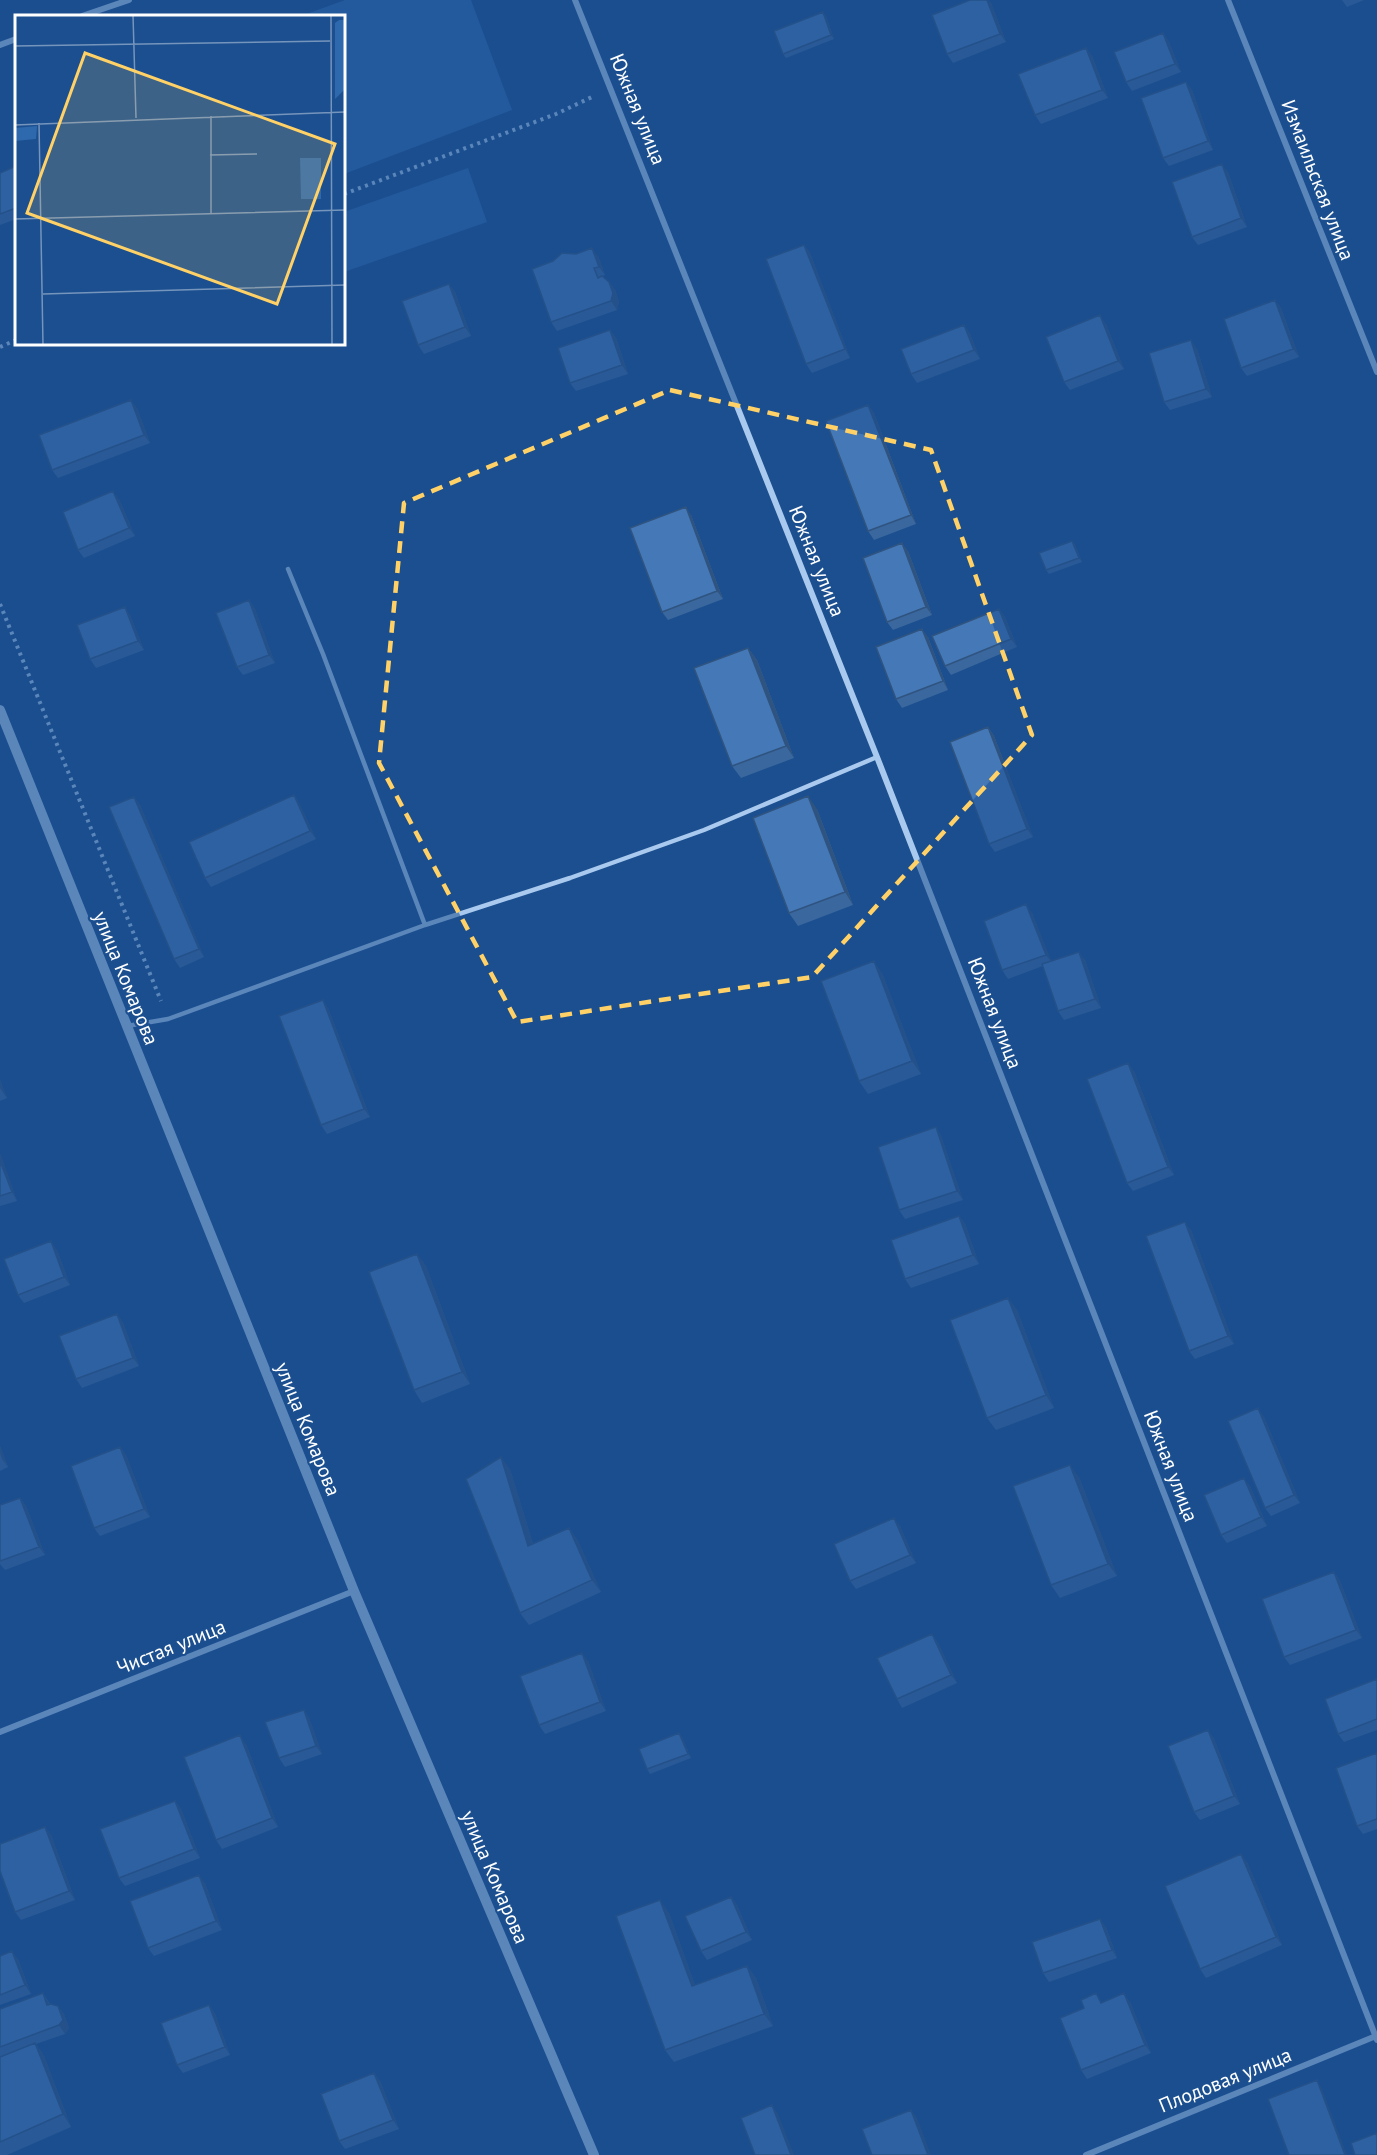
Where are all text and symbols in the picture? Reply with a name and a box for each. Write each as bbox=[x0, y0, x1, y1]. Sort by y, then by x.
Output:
inset map bbox=[15, 15, 345, 345]
street label: Южная улица bbox=[604, 50, 672, 168]
street label: Измаильская улица bbox=[1275, 96, 1361, 264]
street label: Южная улица bbox=[783, 502, 851, 620]
street label: улица Комарова bbox=[87, 907, 165, 1049]
street label: Южная улица bbox=[962, 953, 1028, 1073]
street label: улица Комарова bbox=[269, 1358, 347, 1500]
street label: Южная улица bbox=[1138, 1406, 1204, 1526]
street label: Чистая улица bbox=[113, 1613, 229, 1681]
street label: улица Комарова bbox=[455, 1807, 535, 1947]
street label: Плодовая улица bbox=[1155, 2042, 1295, 2118]

